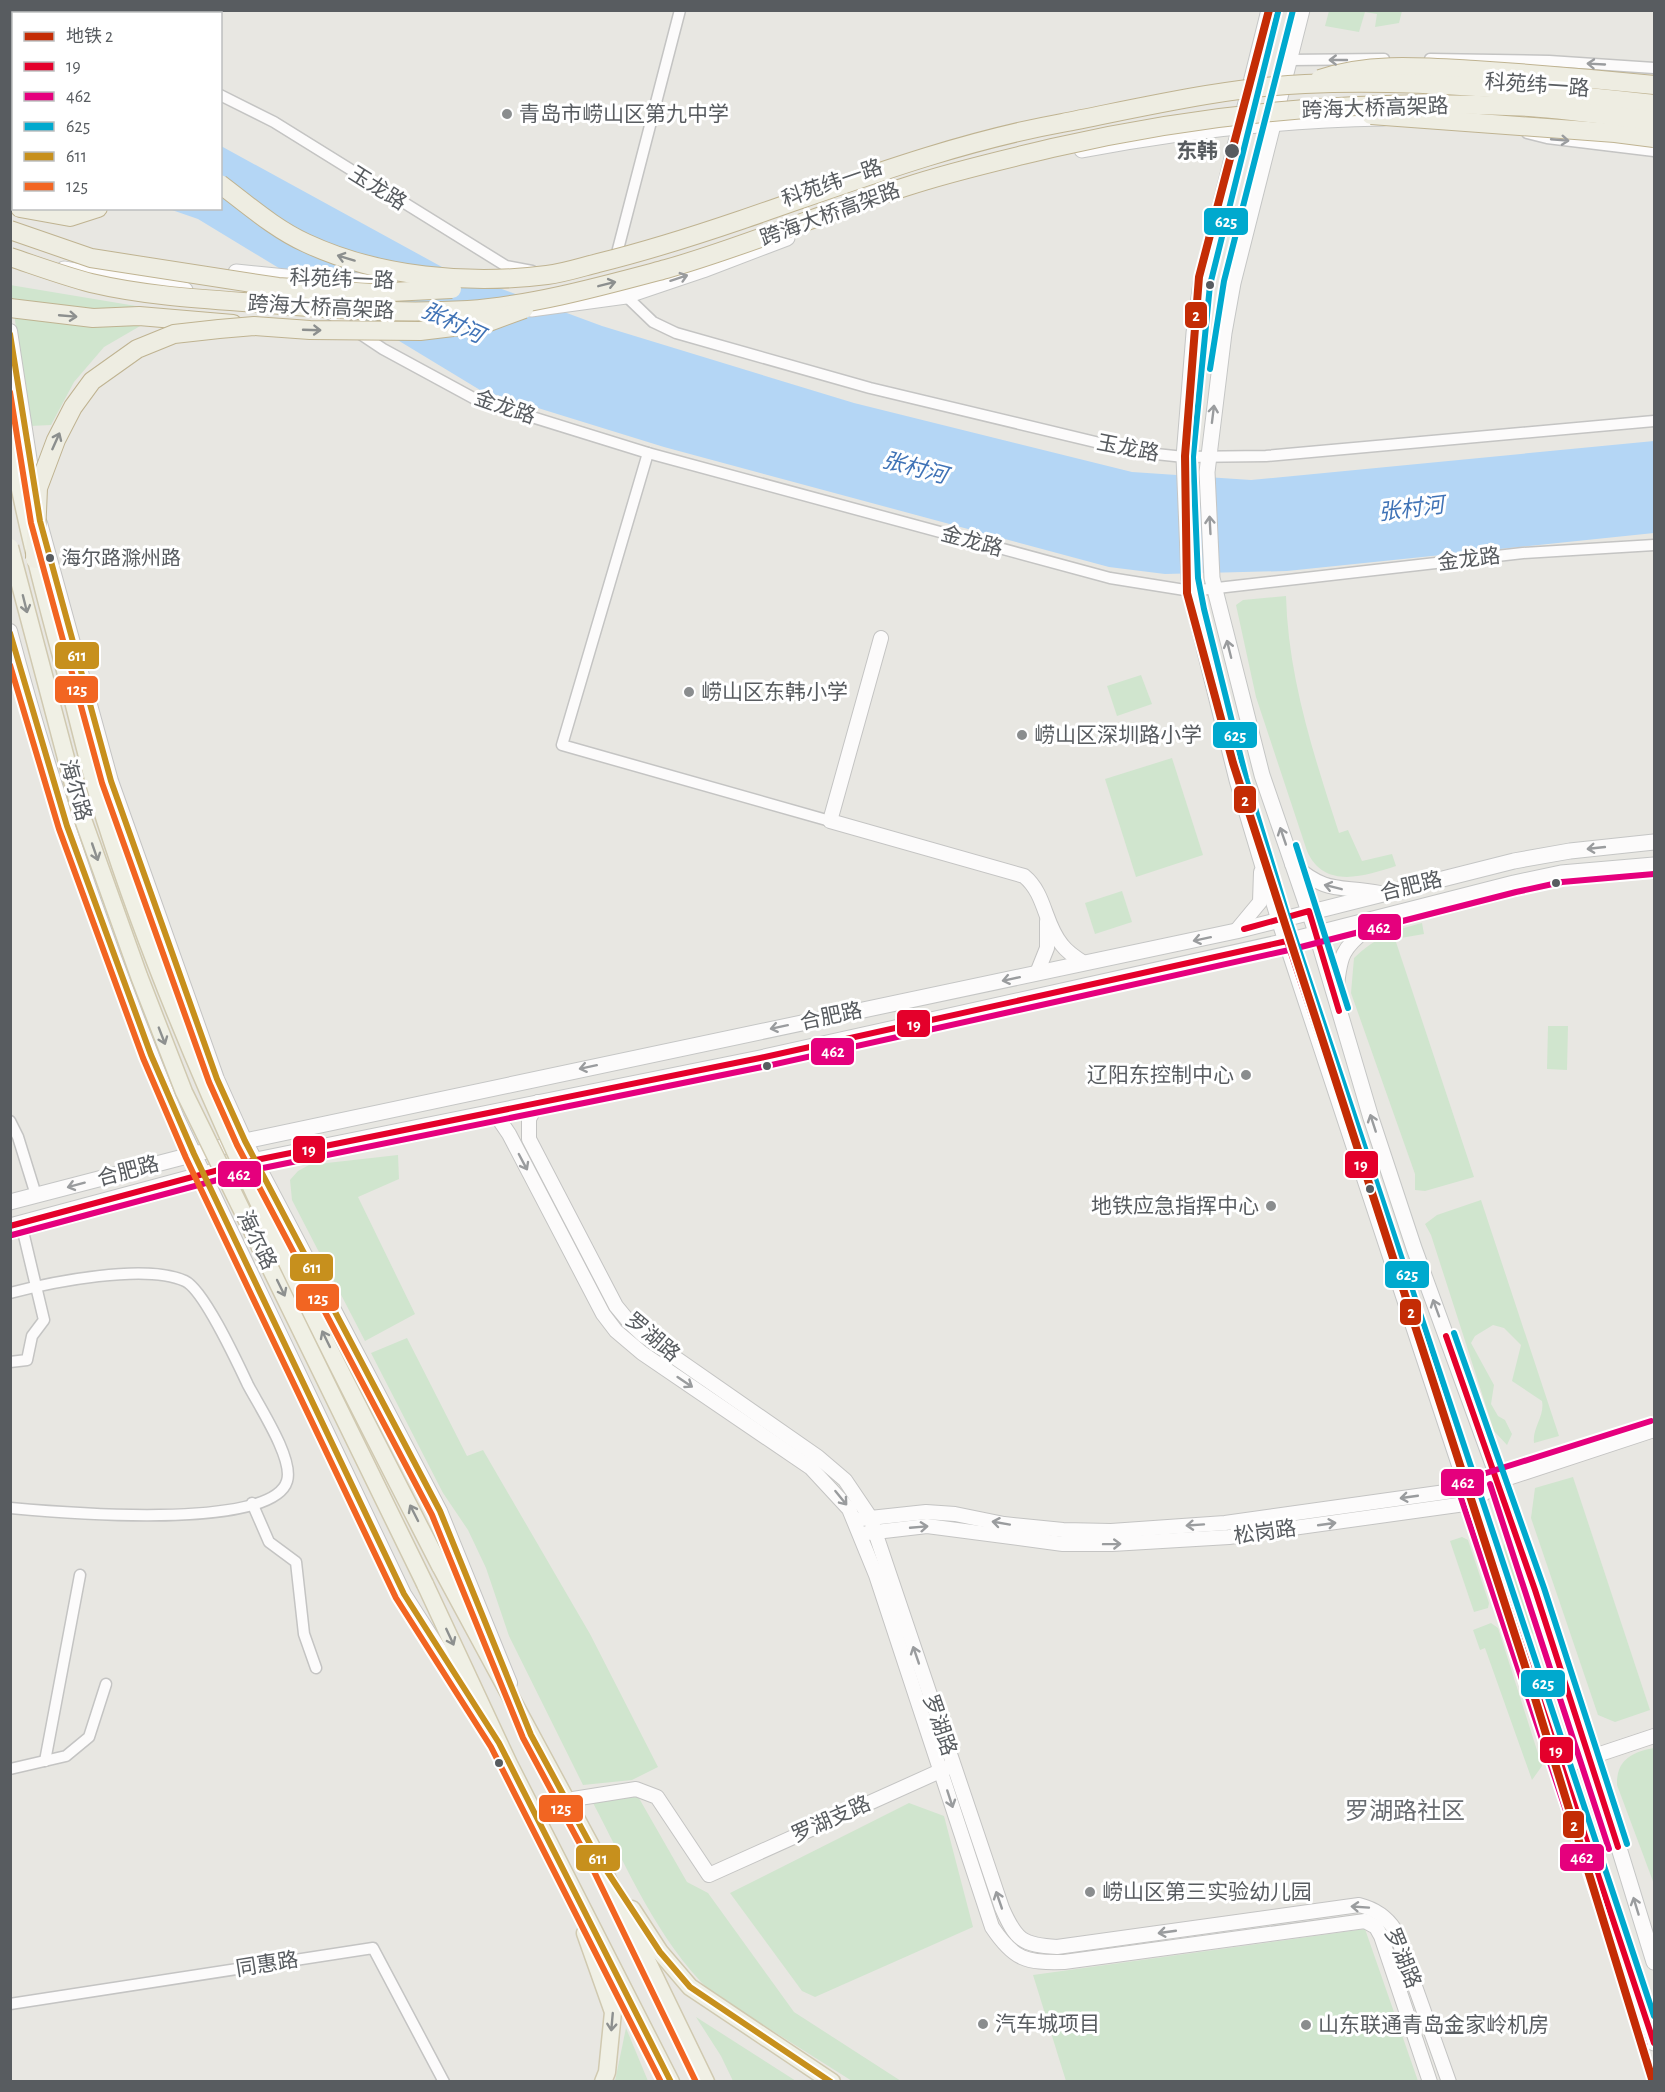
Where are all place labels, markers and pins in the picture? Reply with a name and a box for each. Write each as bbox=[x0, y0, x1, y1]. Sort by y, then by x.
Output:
place label: 青岛市崂山区第九中学 bbox=[519, 103, 729, 125]
marker: 青岛市崂山区第九中学 bbox=[500, 107, 514, 121]
place label: 东韩 bbox=[1176, 139, 1218, 162]
marker: 东韩 bbox=[1223, 142, 1241, 160]
unlabelled marker bbox=[1204, 279, 1216, 291]
place label: 海尔路滁州路 bbox=[61, 548, 181, 569]
marker: 海尔路滁州路 bbox=[44, 552, 56, 564]
place label: 崂山区东韩小学 bbox=[701, 681, 848, 703]
marker: 崂山区东韩小学 bbox=[682, 685, 696, 699]
place label: 崂山区深圳路小学 bbox=[1034, 724, 1202, 746]
marker: 崂山区深圳路小学 bbox=[1015, 728, 1029, 742]
unlabelled marker bbox=[1550, 877, 1562, 889]
unlabelled marker bbox=[761, 1060, 773, 1072]
place label: 辽阳东控制中心 bbox=[1087, 1064, 1234, 1086]
marker: 辽阳东控制中心 bbox=[1239, 1068, 1253, 1082]
unlabelled marker bbox=[1364, 1183, 1376, 1195]
place label: 地铁应急指挥中心 bbox=[1091, 1195, 1259, 1217]
marker: 地铁应急指挥中心 bbox=[1264, 1199, 1278, 1213]
unlabelled marker bbox=[493, 1757, 505, 1769]
place label: 崂山区第三实验幼儿园 bbox=[1102, 1881, 1312, 1903]
marker: 崂山区第三实验幼儿园 bbox=[1083, 1885, 1097, 1899]
place label: 汽车城项目 bbox=[995, 2013, 1100, 2035]
place label: 山东联通青岛金家岭机房 bbox=[1318, 2014, 1549, 2036]
marker: 汽车城项目 bbox=[976, 2017, 990, 2031]
marker: 山东联通青岛金家岭机房 bbox=[1299, 2018, 1313, 2032]

